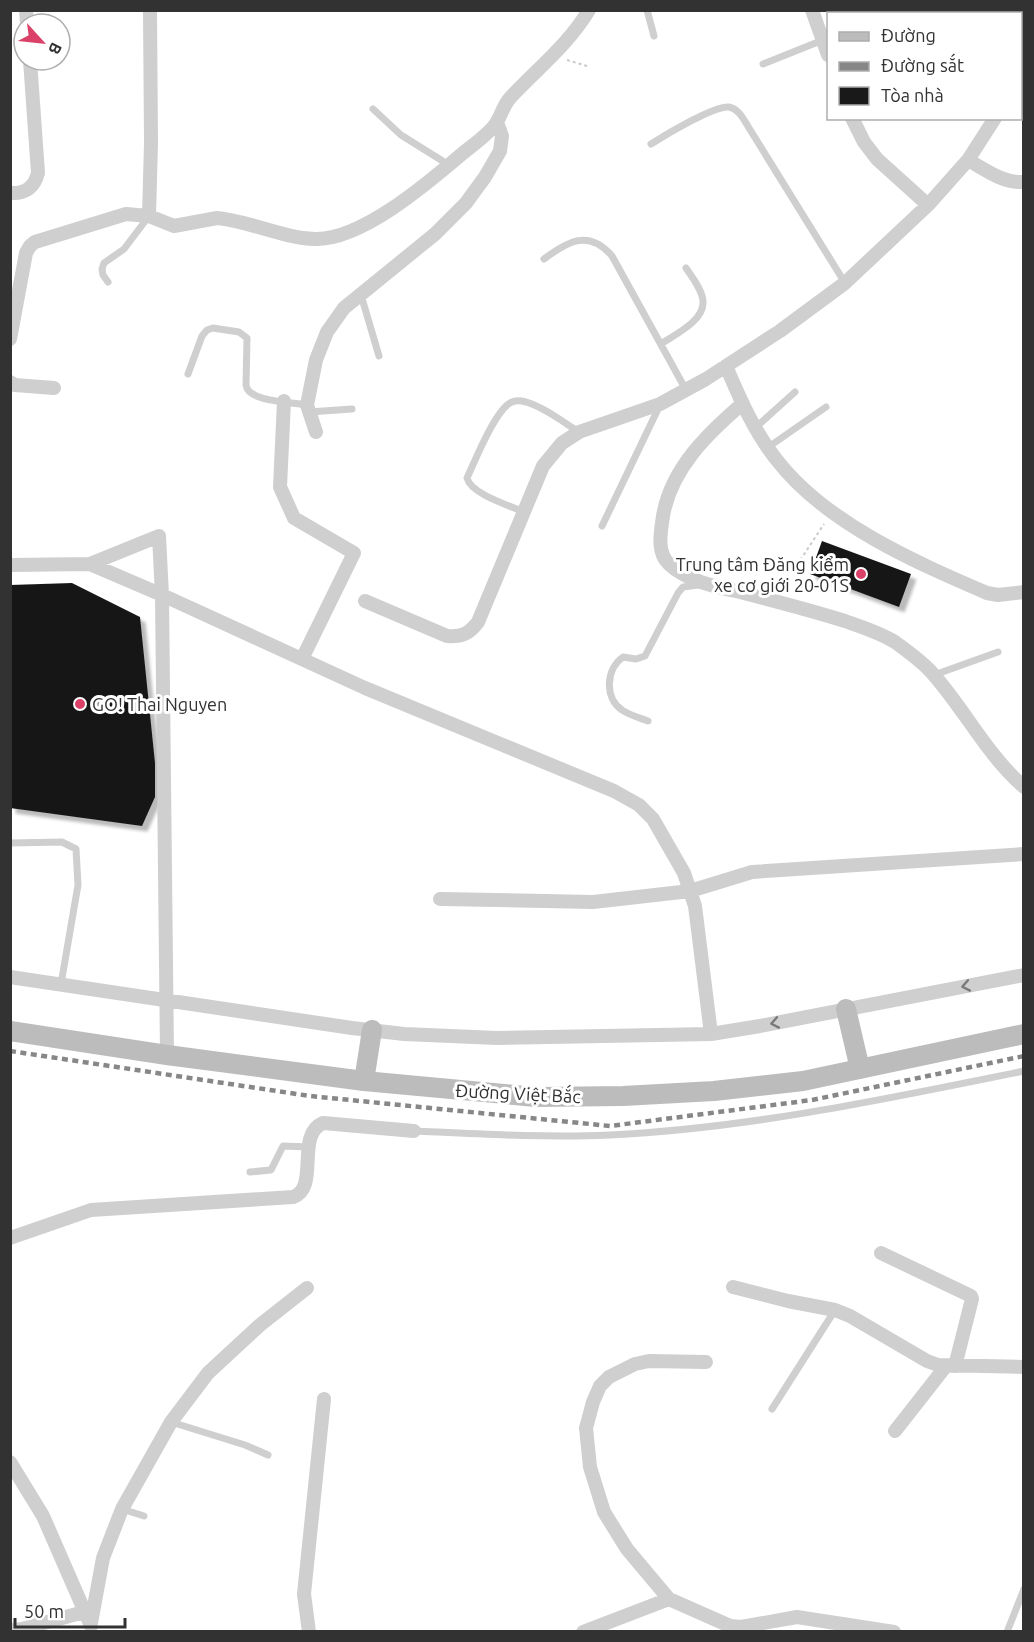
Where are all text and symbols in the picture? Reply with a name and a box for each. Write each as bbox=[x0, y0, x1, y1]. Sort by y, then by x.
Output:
north arrow bbox=[12, 12, 72, 72]
legend bbox=[827, 12, 1022, 120]
text: Đường bbox=[881, 25, 936, 45]
text: B bbox=[45, 40, 66, 58]
text: Đường sắt bbox=[881, 53, 964, 75]
text: Tòa nhà bbox=[881, 85, 944, 105]
place label: Trung tâm Đăng kiểm xe cơ giới 20-01S bbox=[676, 554, 849, 595]
marker: Trung tâm Đăng kiểm xe cơ giới 20-01S bbox=[854, 567, 868, 581]
place label: GO! Thai Nguyen bbox=[92, 694, 227, 714]
marker: GO! Thai Nguyen bbox=[73, 697, 87, 711]
one-way arrow bbox=[961, 979, 971, 992]
one-way arrow bbox=[770, 1016, 780, 1029]
street label: Đường Việt Bắc bbox=[455, 1078, 581, 1106]
scale bar bbox=[15, 1591, 124, 1629]
text: 50 m bbox=[24, 1601, 64, 1621]

